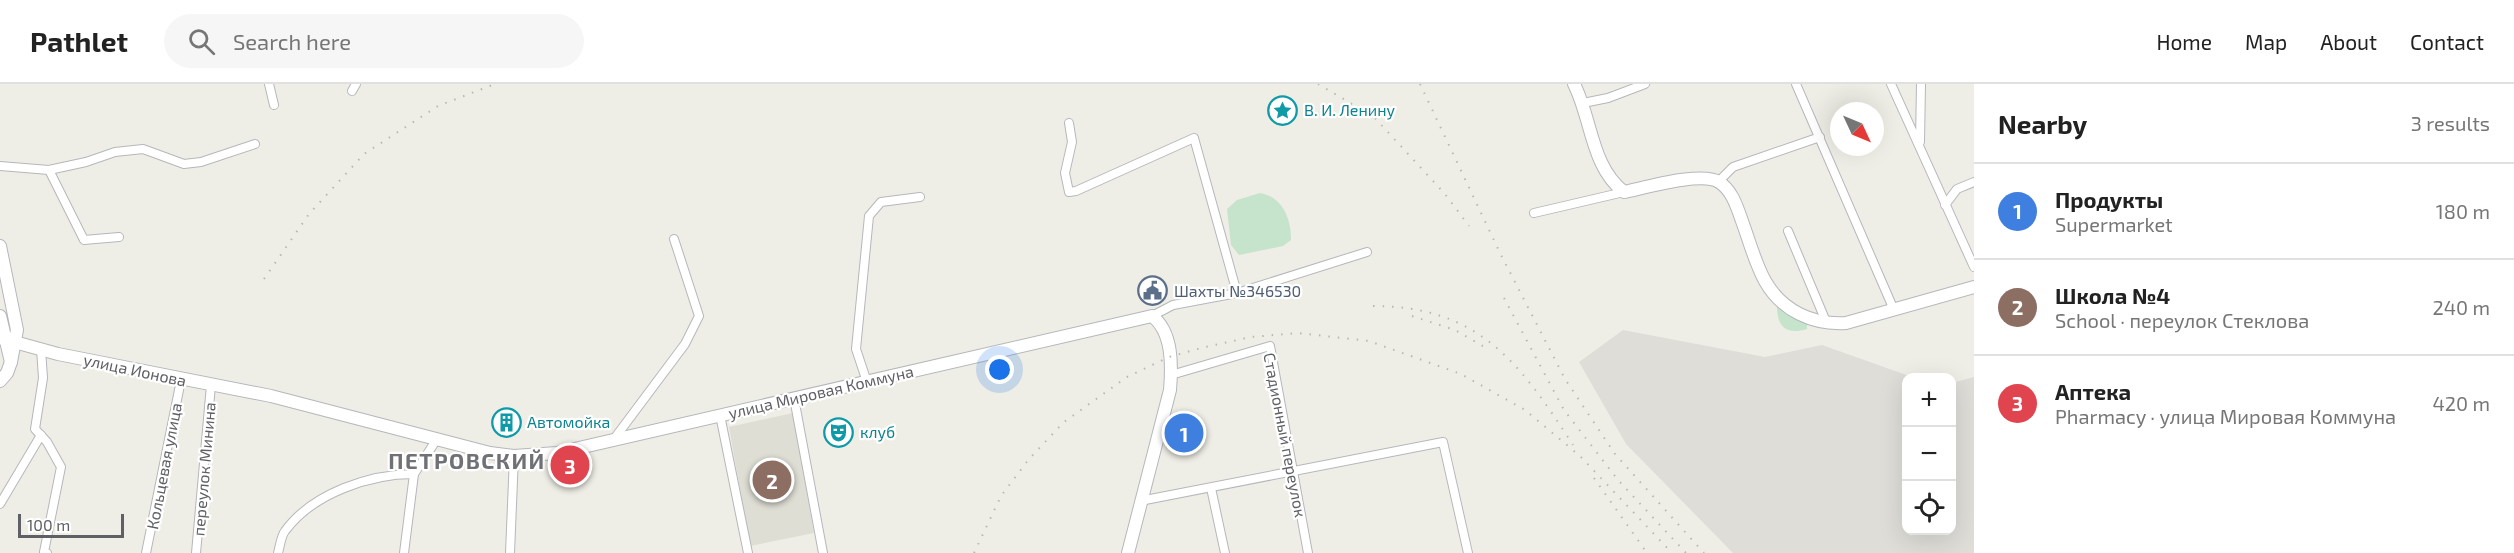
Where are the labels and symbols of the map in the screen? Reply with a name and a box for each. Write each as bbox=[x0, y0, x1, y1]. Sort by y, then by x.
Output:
place icon: В. И. Ленину bbox=[1267, 94, 1299, 126]
place label: В. И. Ленину bbox=[1304, 100, 1396, 120]
north arrow bbox=[1830, 102, 1884, 156]
public building icon: Шахты №346530 bbox=[1137, 275, 1169, 307]
place label: Шахты №346530 bbox=[1174, 281, 1301, 300]
street label: улица Ионова bbox=[82, 349, 188, 391]
street label: Стадионный переулок bbox=[1259, 351, 1311, 519]
your location bbox=[985, 355, 1014, 384]
street label: улица Мировая Коммуна bbox=[727, 361, 915, 423]
street label: Кольцевая улица bbox=[142, 401, 186, 531]
street label: переулок Минина bbox=[188, 401, 220, 537]
building icon: Автомойка bbox=[490, 406, 522, 438]
pin: 1 bbox=[1164, 410, 1204, 456]
place label: Автомойка bbox=[527, 412, 610, 431]
theatre icon: клуб bbox=[823, 416, 855, 448]
place label: клуб bbox=[860, 422, 895, 442]
pin: 3 bbox=[550, 442, 590, 488]
district label: ПЕТРОВСКИЙ bbox=[388, 447, 546, 473]
pin: 2 bbox=[752, 458, 792, 502]
scale bar bbox=[18, 511, 124, 538]

